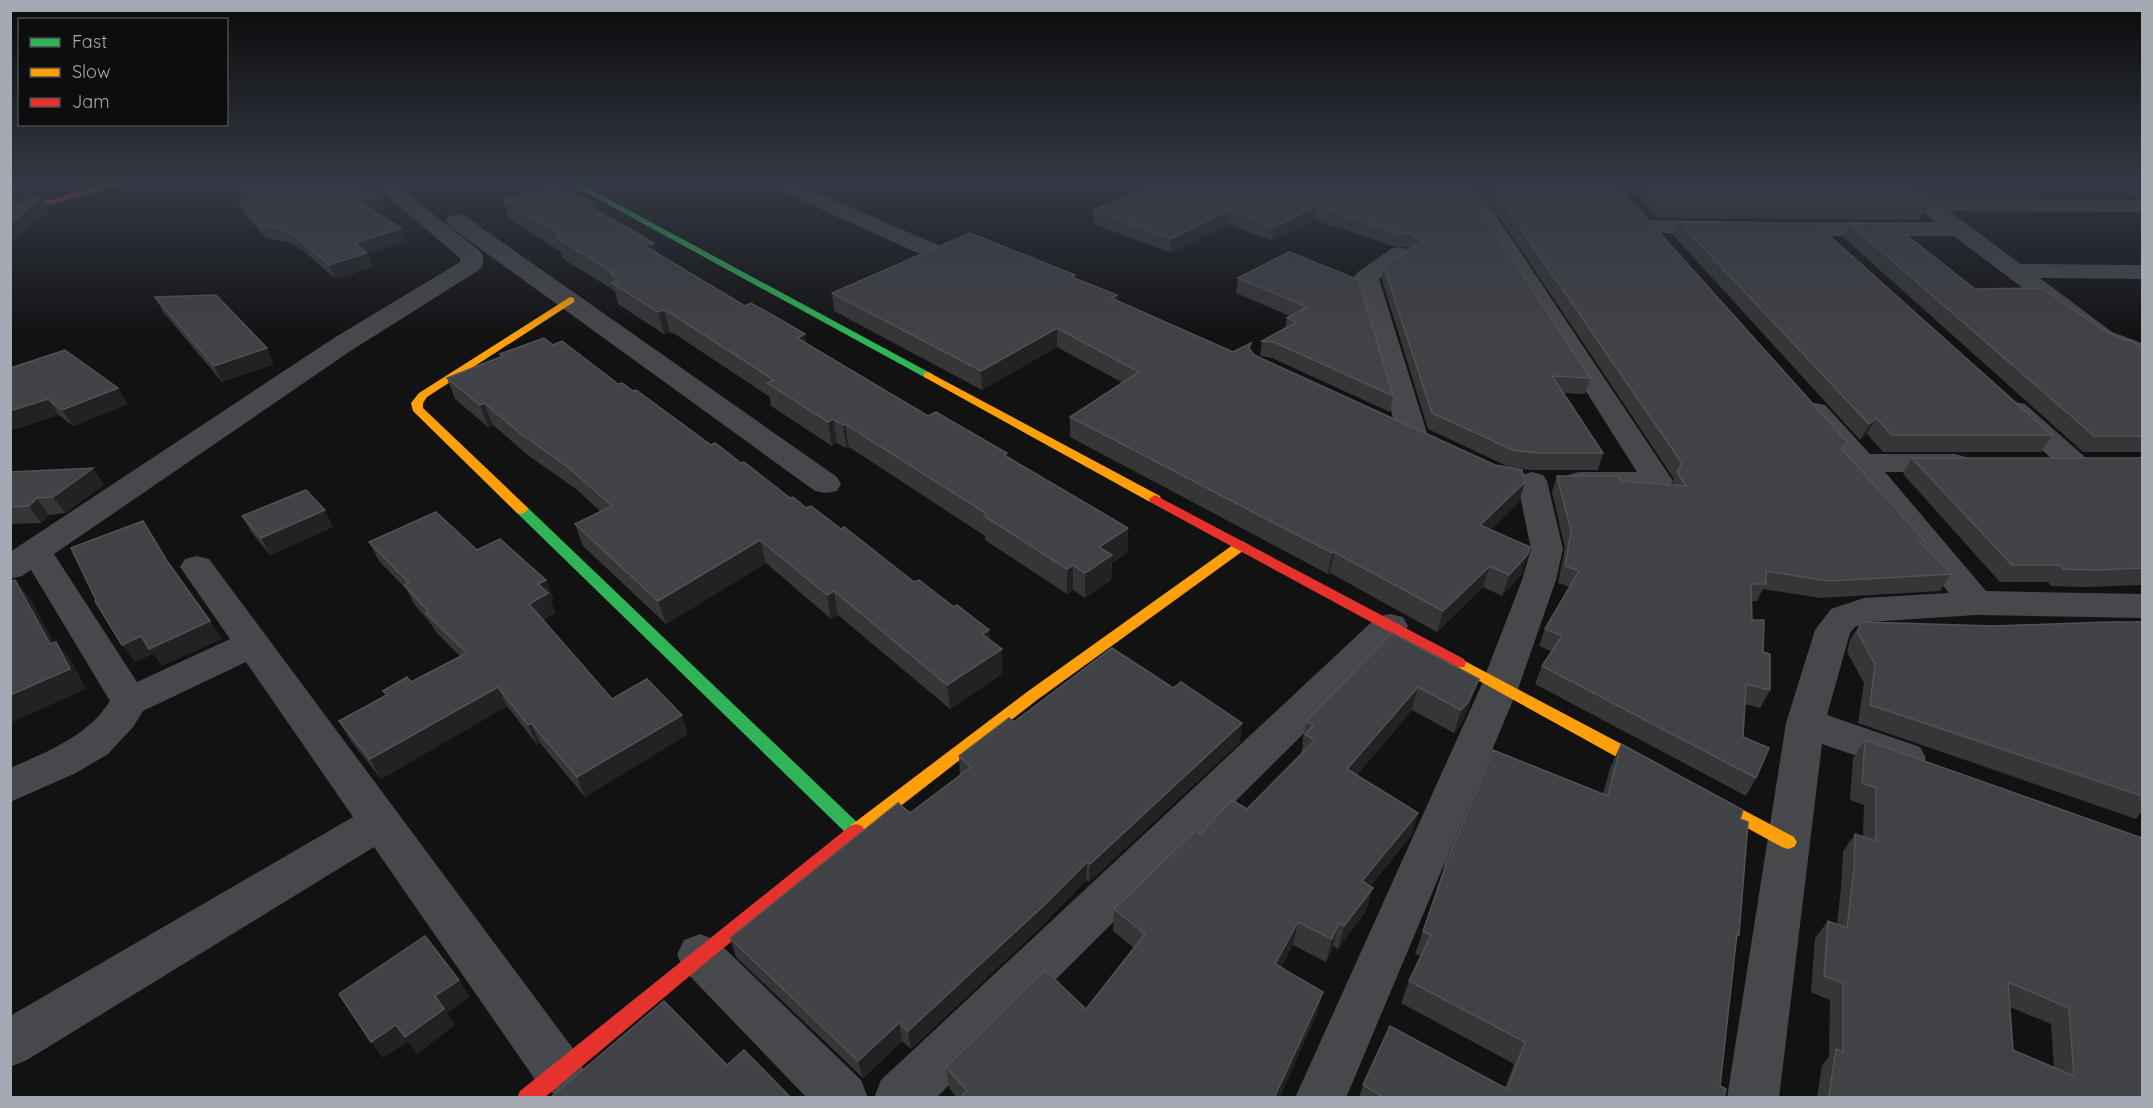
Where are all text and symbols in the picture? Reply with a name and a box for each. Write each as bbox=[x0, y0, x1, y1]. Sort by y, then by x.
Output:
legend bbox=[18, 18, 228, 126]
text: Fast bbox=[72, 30, 107, 53]
text: Slow bbox=[72, 60, 110, 83]
text: Jam bbox=[72, 90, 110, 113]

